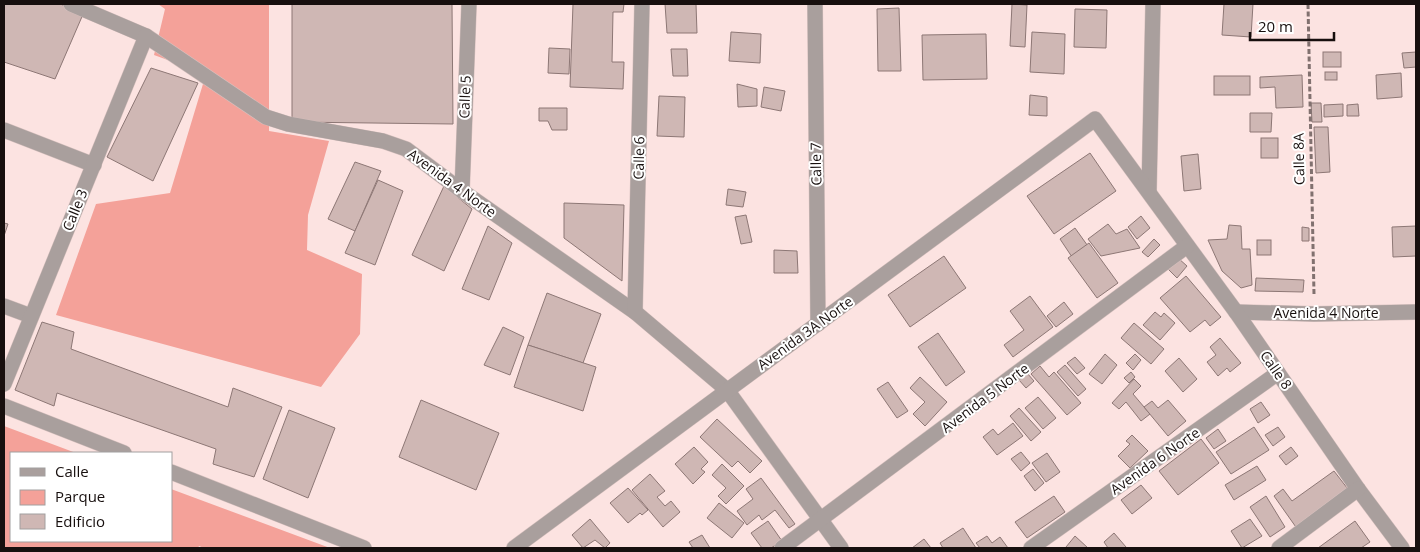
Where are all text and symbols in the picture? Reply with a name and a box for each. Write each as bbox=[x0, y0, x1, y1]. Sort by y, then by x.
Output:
scale bar bbox=[1250, 10, 1334, 42]
text: 20 m bbox=[1258, 16, 1293, 36]
street label: Calle 5 bbox=[454, 75, 475, 119]
street label: Calle 8A bbox=[1289, 133, 1308, 185]
street label: Calle 6 bbox=[629, 136, 648, 180]
street label: Calle 7 bbox=[806, 142, 825, 186]
street label: Avenida 4 Norte bbox=[404, 144, 500, 221]
street label: Calle 3 bbox=[58, 186, 91, 233]
street label: Avenida 3A Norte bbox=[753, 291, 856, 374]
street label: Avenida 4 Norte bbox=[1274, 303, 1379, 322]
street label: Calle 8 bbox=[1256, 347, 1297, 393]
street label: Avenida 5 Norte bbox=[937, 358, 1032, 437]
street label: Avenida 6 Norte bbox=[1106, 423, 1203, 498]
legend bbox=[10, 452, 172, 542]
text: Calle bbox=[55, 461, 89, 481]
text: Parque bbox=[55, 486, 105, 506]
text: Edificio bbox=[55, 511, 105, 531]

